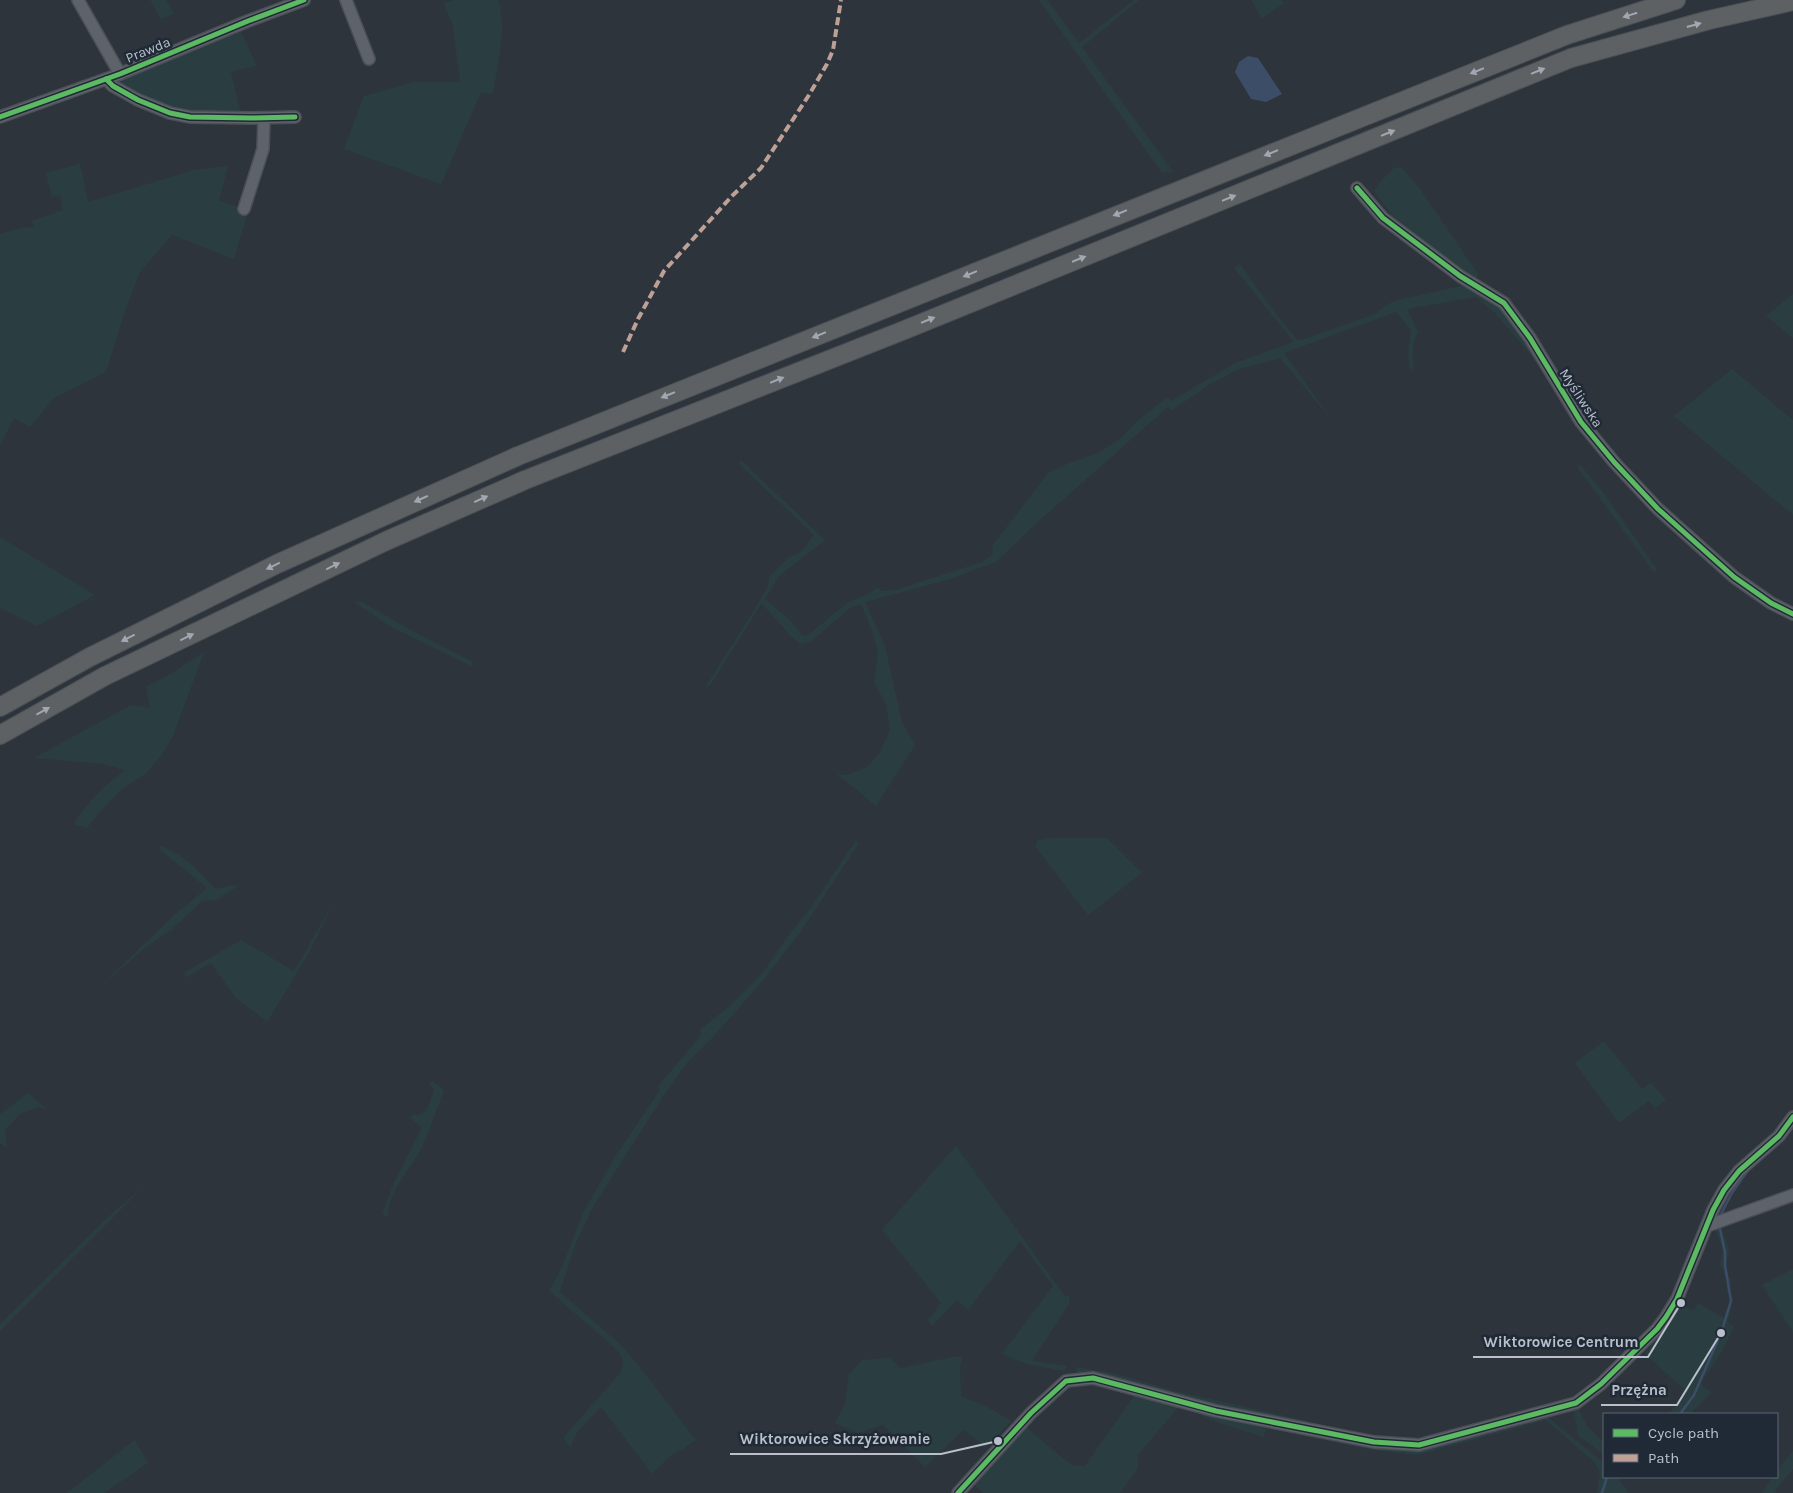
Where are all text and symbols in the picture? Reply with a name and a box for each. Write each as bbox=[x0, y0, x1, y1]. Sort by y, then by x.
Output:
one-way arrow bbox=[1622, 11, 1637, 19]
one-way arrow bbox=[1686, 20, 1701, 28]
street label: Prawda bbox=[123, 33, 173, 67]
one-way arrow bbox=[1470, 67, 1485, 75]
one-way arrow bbox=[1531, 67, 1546, 75]
one-way arrow bbox=[1381, 129, 1396, 137]
one-way arrow bbox=[1264, 149, 1278, 157]
one-way arrow bbox=[1222, 194, 1237, 202]
one-way arrow bbox=[1113, 210, 1127, 218]
one-way arrow bbox=[1072, 255, 1086, 263]
one-way arrow bbox=[962, 271, 977, 278]
one-way arrow bbox=[921, 316, 935, 324]
one-way arrow bbox=[812, 331, 826, 339]
street label: Myśliwska bbox=[1556, 365, 1606, 431]
one-way arrow bbox=[770, 376, 784, 384]
one-way arrow bbox=[661, 392, 675, 400]
one-way arrow bbox=[414, 495, 428, 503]
one-way arrow bbox=[474, 495, 488, 503]
one-way arrow bbox=[266, 562, 280, 570]
one-way arrow bbox=[326, 562, 340, 570]
one-way arrow bbox=[180, 633, 194, 641]
one-way arrow bbox=[121, 634, 135, 642]
one-way arrow bbox=[35, 707, 50, 715]
callout: Wiktorowice Centrum bbox=[1473, 1327, 1648, 1357]
text: Wiktorowice Centrum bbox=[1484, 1333, 1639, 1351]
callout: Przężna bbox=[1601, 1375, 1677, 1405]
text: Przężna bbox=[1611, 1381, 1667, 1399]
legend bbox=[1603, 1413, 1778, 1478]
callout: Wiktorowice Skrzyżowanie bbox=[730, 1424, 941, 1454]
text: Cycle path bbox=[1648, 1424, 1719, 1442]
text: Wiktorowice Skrzyżowanie bbox=[740, 1430, 930, 1448]
text: Path bbox=[1648, 1449, 1679, 1467]

